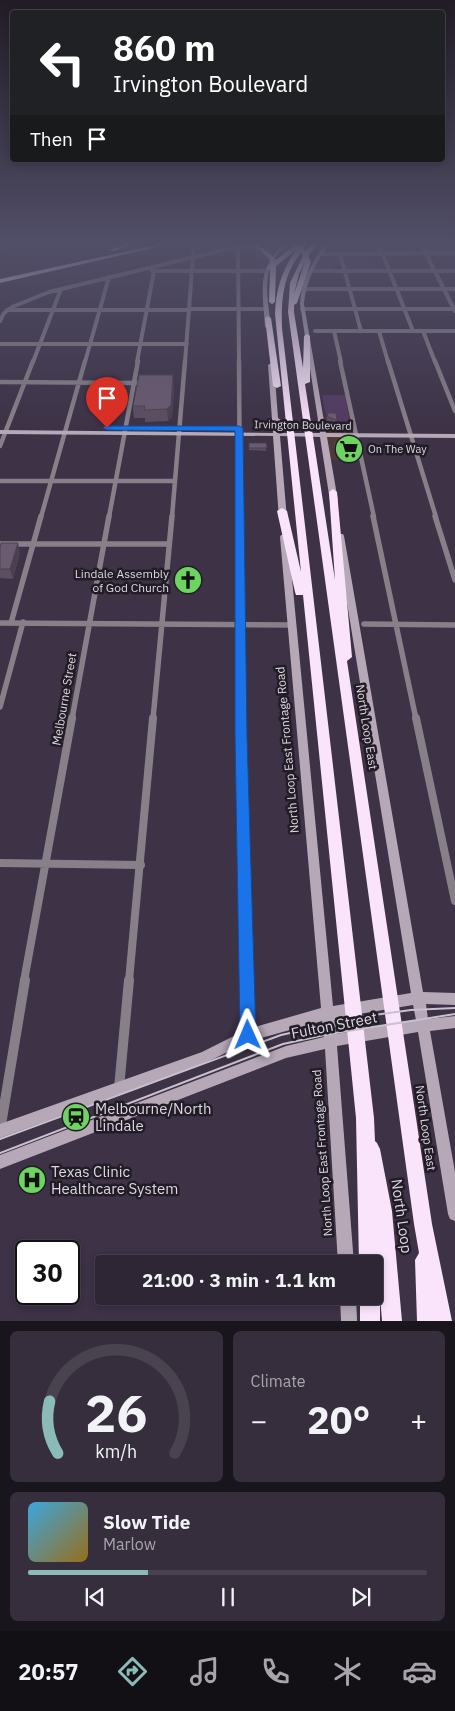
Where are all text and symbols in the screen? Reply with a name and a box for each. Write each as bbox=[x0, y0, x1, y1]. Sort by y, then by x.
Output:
text: 860 m bbox=[113, 25, 216, 71]
icon: left bbox=[30, 30, 95, 95]
text: Irvington Boulevard bbox=[113, 69, 308, 98]
icon: arrive bbox=[83, 125, 111, 153]
text: Then bbox=[30, 127, 73, 151]
pin bbox=[86, 377, 128, 428]
icon: arrive bbox=[93, 384, 121, 412]
street label: Irvington Boulevard bbox=[254, 417, 352, 433]
supermarket icon: On The Way bbox=[334, 434, 364, 464]
place label: On The Way bbox=[368, 442, 427, 456]
church icon: Lindale Assembly of God Church bbox=[173, 565, 203, 595]
place label: Lindale Assembly of God Church bbox=[75, 566, 169, 595]
street label: Melbourne Street bbox=[48, 652, 80, 746]
street label: North Loop East Frontage Road bbox=[272, 666, 302, 834]
street label: North Loop East bbox=[353, 683, 381, 771]
street label: Fulton Street bbox=[289, 1007, 379, 1043]
position arrow bbox=[221, 1008, 273, 1060]
street label: North Loop East Frontage Road bbox=[309, 1069, 335, 1237]
street label: North Loop East bbox=[413, 1084, 439, 1172]
place label: Melbourne/North Lindale bbox=[95, 1099, 211, 1135]
station icon: Melbourne/North Lindale bbox=[61, 1102, 91, 1132]
place label: Texas Clinic Healthcare System bbox=[51, 1162, 178, 1198]
hospital icon: Texas Clinic Healthcare System bbox=[17, 1165, 47, 1195]
street label: North Loop bbox=[387, 1178, 417, 1254]
speed limit sign: 30 bbox=[15, 1240, 80, 1305]
text: 21:00 · 3 min · 1.1 km bbox=[142, 1268, 336, 1292]
text: Climate bbox=[251, 1371, 306, 1391]
text: 26 bbox=[85, 1379, 147, 1446]
text: 20° bbox=[307, 1395, 370, 1444]
text: − bbox=[251, 1402, 267, 1439]
text: + bbox=[410, 1402, 427, 1439]
text: km/h bbox=[95, 1440, 137, 1463]
text: Slow Tide bbox=[103, 1510, 190, 1534]
text: Marlow bbox=[103, 1534, 156, 1554]
icon: previous bbox=[81, 1583, 109, 1611]
icon: pause bbox=[214, 1583, 242, 1611]
icon: next bbox=[347, 1583, 375, 1611]
icon: directions bbox=[115, 1654, 150, 1689]
icon: music bbox=[187, 1654, 222, 1689]
icon: phone bbox=[258, 1654, 293, 1689]
icon: climate bbox=[330, 1654, 365, 1689]
icon: car bbox=[402, 1654, 437, 1689]
text: 20:57 bbox=[18, 1657, 78, 1686]

